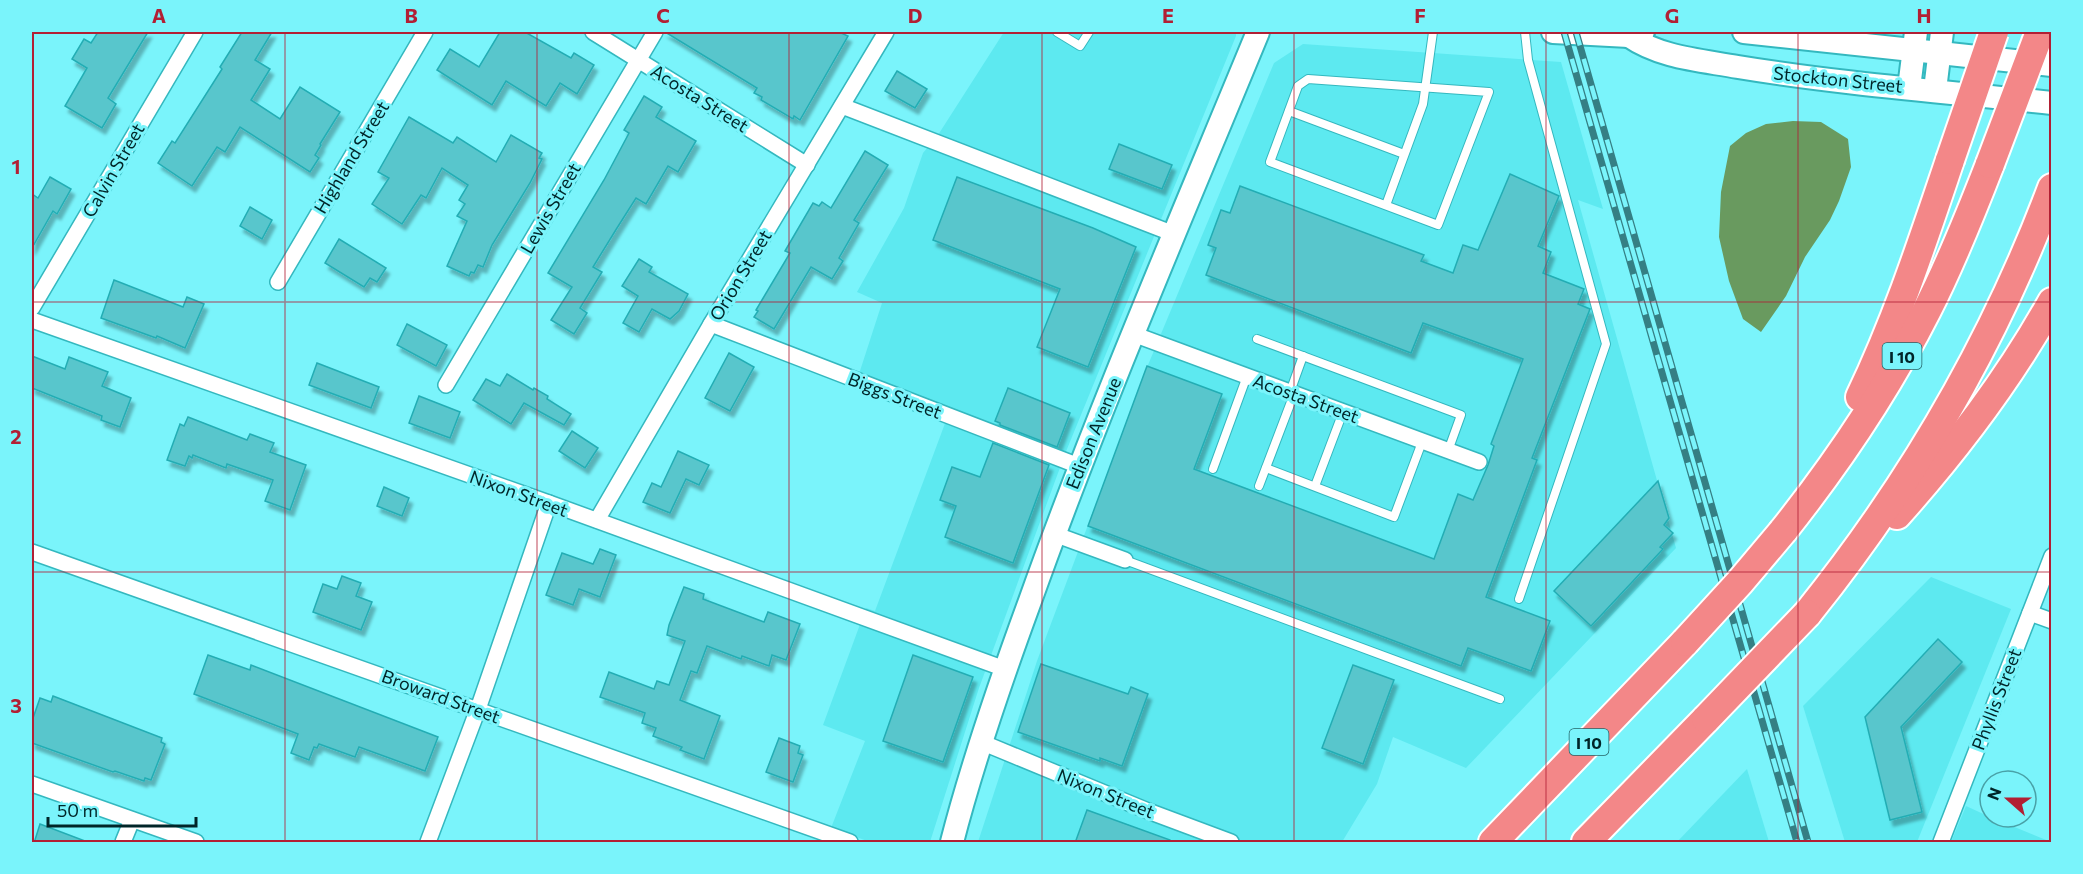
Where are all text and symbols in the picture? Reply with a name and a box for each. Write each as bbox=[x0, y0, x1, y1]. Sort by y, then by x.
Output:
text: A bbox=[152, 3, 166, 27]
text: B bbox=[404, 3, 418, 27]
text: C bbox=[656, 3, 670, 27]
text: D bbox=[908, 3, 922, 27]
text: E bbox=[1162, 3, 1174, 27]
text: F bbox=[1414, 3, 1426, 27]
text: G bbox=[1665, 3, 1679, 27]
text: H bbox=[1917, 3, 1932, 27]
street label: Acosta Street bbox=[647, 59, 753, 137]
street label: Stockton Street bbox=[1772, 61, 1904, 97]
street label: Highland Street bbox=[309, 97, 393, 217]
street label: Calvin Street bbox=[77, 119, 149, 221]
text: 1 bbox=[11, 154, 21, 178]
street label: Lewis Street bbox=[515, 159, 585, 257]
street label: Orion Street bbox=[704, 226, 776, 324]
road number: I 10 bbox=[1882, 343, 1922, 369]
street label: Biggs Street bbox=[845, 367, 945, 423]
street label: Acosta Street bbox=[1250, 369, 1362, 427]
street label: Edison Avenue bbox=[1061, 374, 1125, 492]
text: 2 bbox=[10, 424, 22, 448]
street label: Nixon Street bbox=[467, 465, 571, 521]
street label: Phyllis Street bbox=[1967, 645, 2025, 753]
street label: Broward Street bbox=[379, 664, 503, 728]
text: 3 bbox=[10, 693, 22, 717]
road number: I 10 bbox=[1570, 729, 1608, 755]
street label: Nixon Street bbox=[1054, 764, 1158, 822]
north arrow bbox=[1978, 769, 2038, 829]
text: N bbox=[1983, 784, 2005, 802]
scale bar bbox=[48, 790, 196, 828]
text: 50 m bbox=[57, 799, 98, 821]

